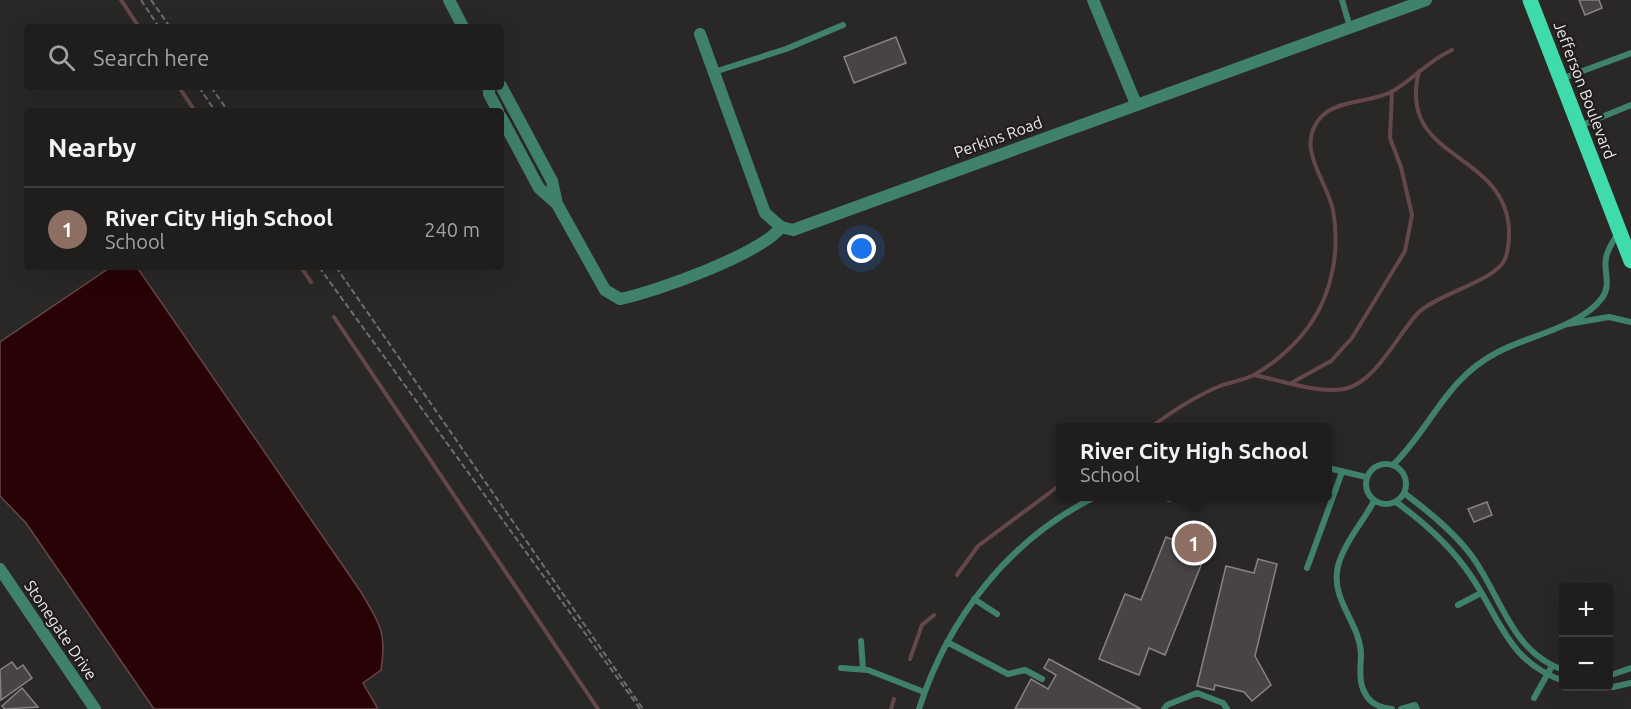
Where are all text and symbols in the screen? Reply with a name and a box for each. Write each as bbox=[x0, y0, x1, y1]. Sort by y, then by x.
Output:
street label: Jefferson Boulevard bbox=[1550, 19, 1620, 161]
search box bbox=[24, 24, 504, 90]
icon: search bbox=[45, 41, 78, 74]
text: Search here bbox=[93, 45, 209, 70]
street label: Perkins Road bbox=[951, 113, 1045, 161]
text: Nearby bbox=[48, 133, 136, 162]
text: River City High School bbox=[105, 205, 333, 230]
text: 1 bbox=[62, 218, 73, 241]
text: 240 m bbox=[424, 218, 480, 241]
text: School bbox=[105, 230, 165, 253]
your location bbox=[847, 234, 876, 263]
popup bbox=[1056, 423, 1332, 501]
text: River City High School bbox=[1080, 438, 1308, 463]
text: School bbox=[1080, 463, 1140, 486]
pin: 1 bbox=[1174, 520, 1214, 566]
street label: Stonegate Drive bbox=[21, 577, 101, 683]
map controls bbox=[1559, 583, 1613, 691]
button: + bbox=[1559, 583, 1613, 637]
button: − bbox=[1559, 637, 1613, 691]

